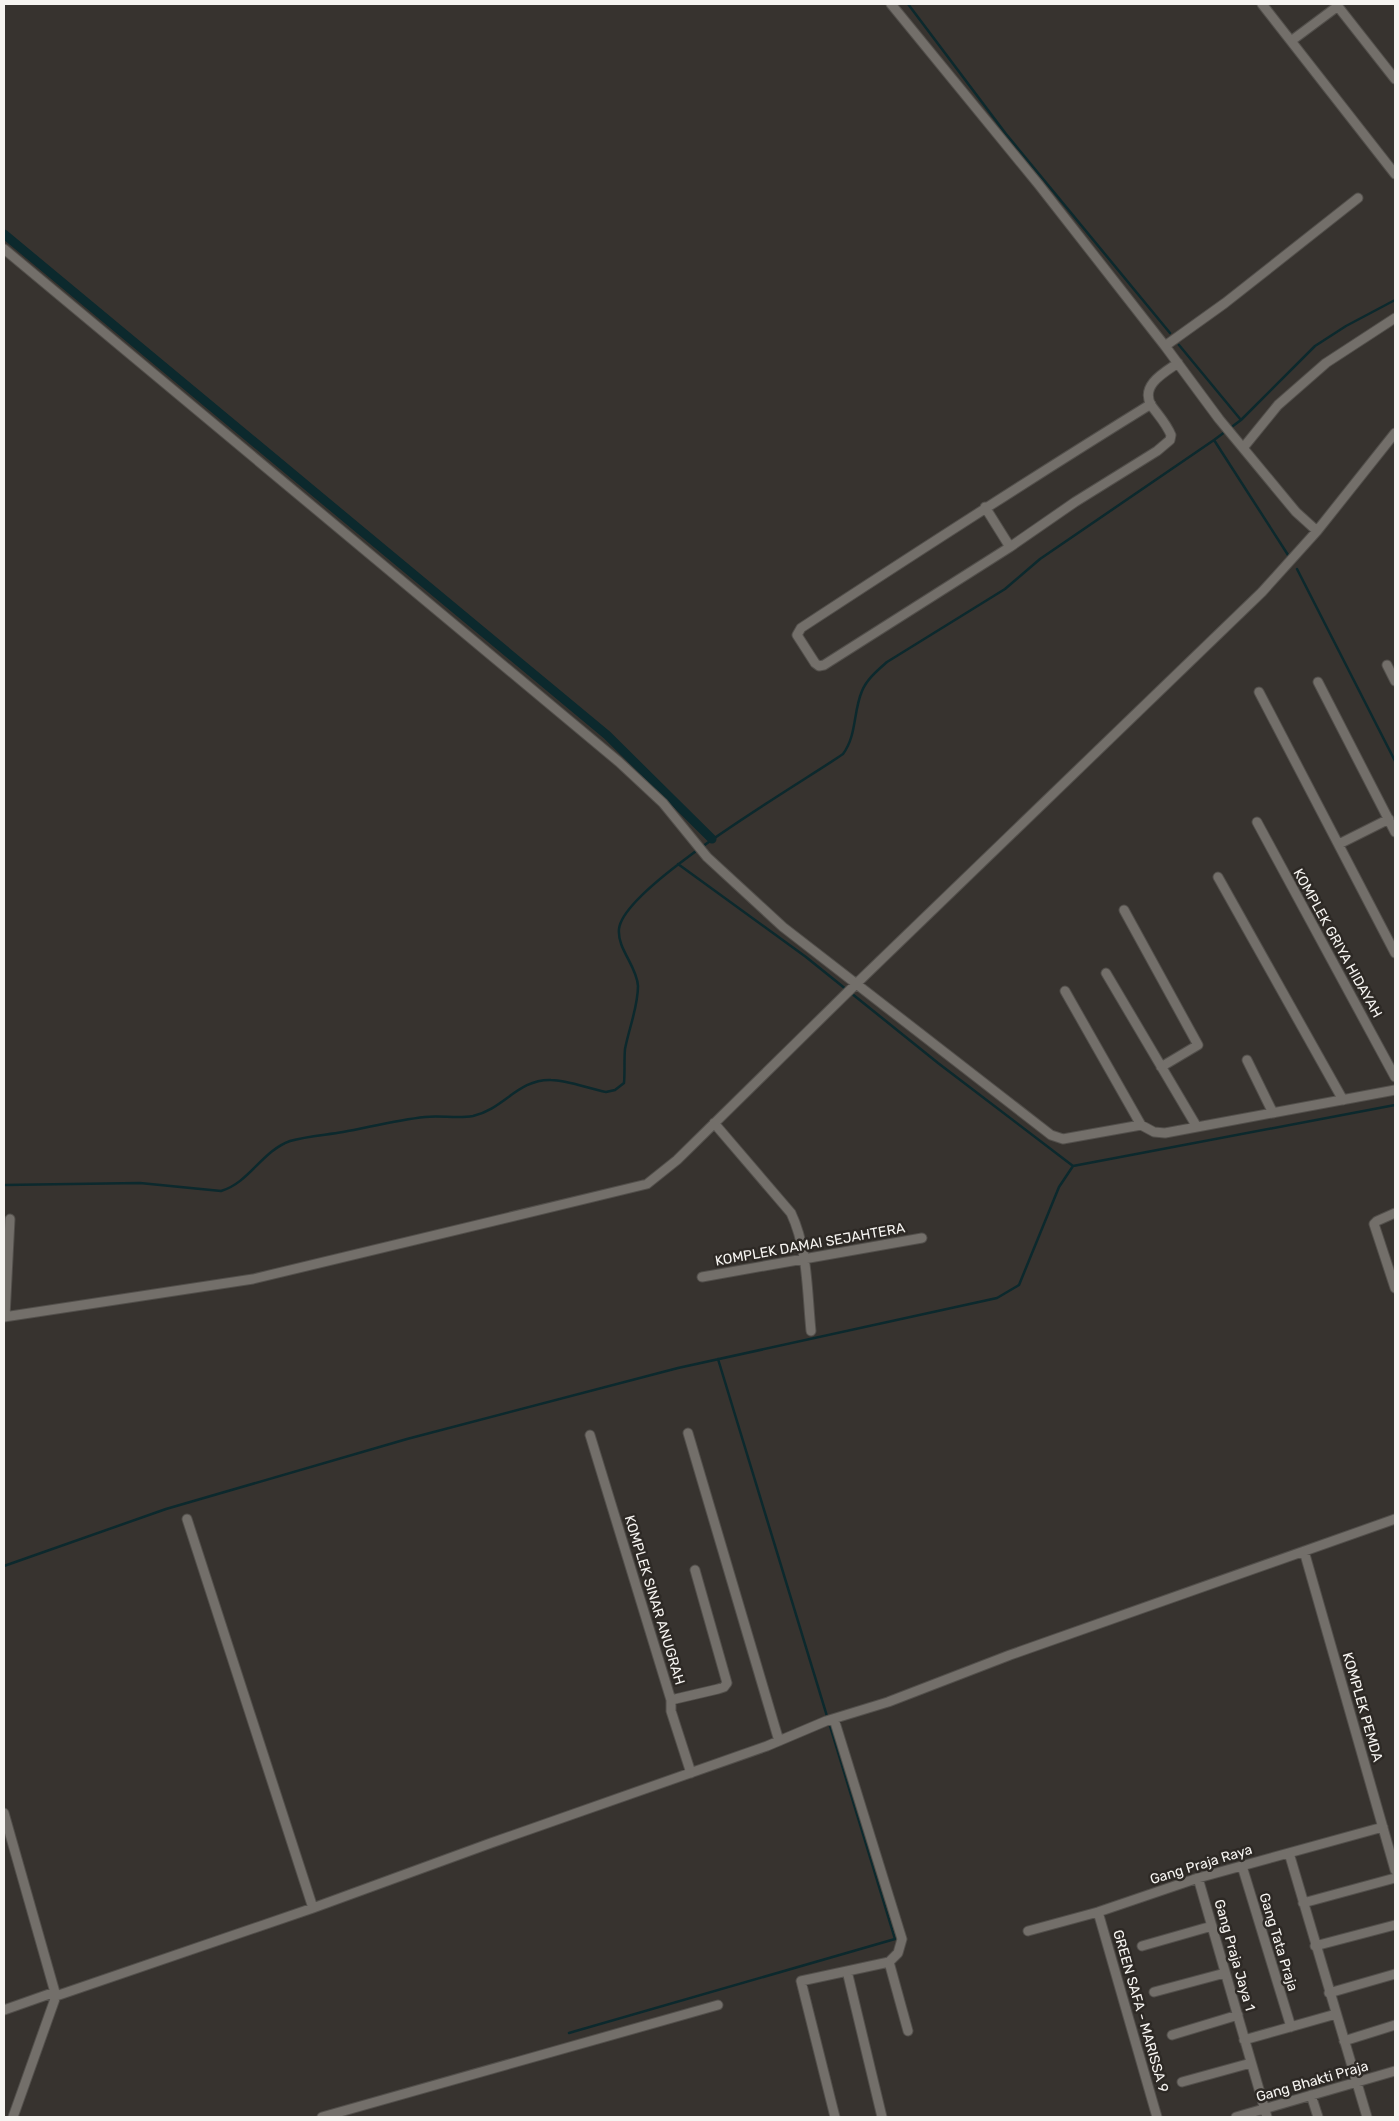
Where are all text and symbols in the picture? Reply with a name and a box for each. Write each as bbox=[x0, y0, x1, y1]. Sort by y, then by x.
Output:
street label: KOMPLEK GRIYA HIDAYAH bbox=[1289, 866, 1386, 1021]
street label: KOMPLEK DAMAI SEJAHTERA bbox=[714, 1219, 907, 1270]
street label: KOMPLEK SINAR ANUGRAH bbox=[621, 1513, 688, 1687]
street label: KOMPLEK PEMDA bbox=[1339, 1650, 1386, 1764]
street label: Gang Praja Raya bbox=[1148, 1841, 1254, 1888]
street label: Gang Tata Praja bbox=[1256, 1891, 1302, 1993]
street label: Gang Praja Jaya 1 bbox=[1210, 1897, 1259, 2013]
street label: GREEN SAFA - MARISSA 9 bbox=[1109, 1928, 1172, 2094]
street label: Gang Bhakti Praja bbox=[1254, 2057, 1370, 2106]

